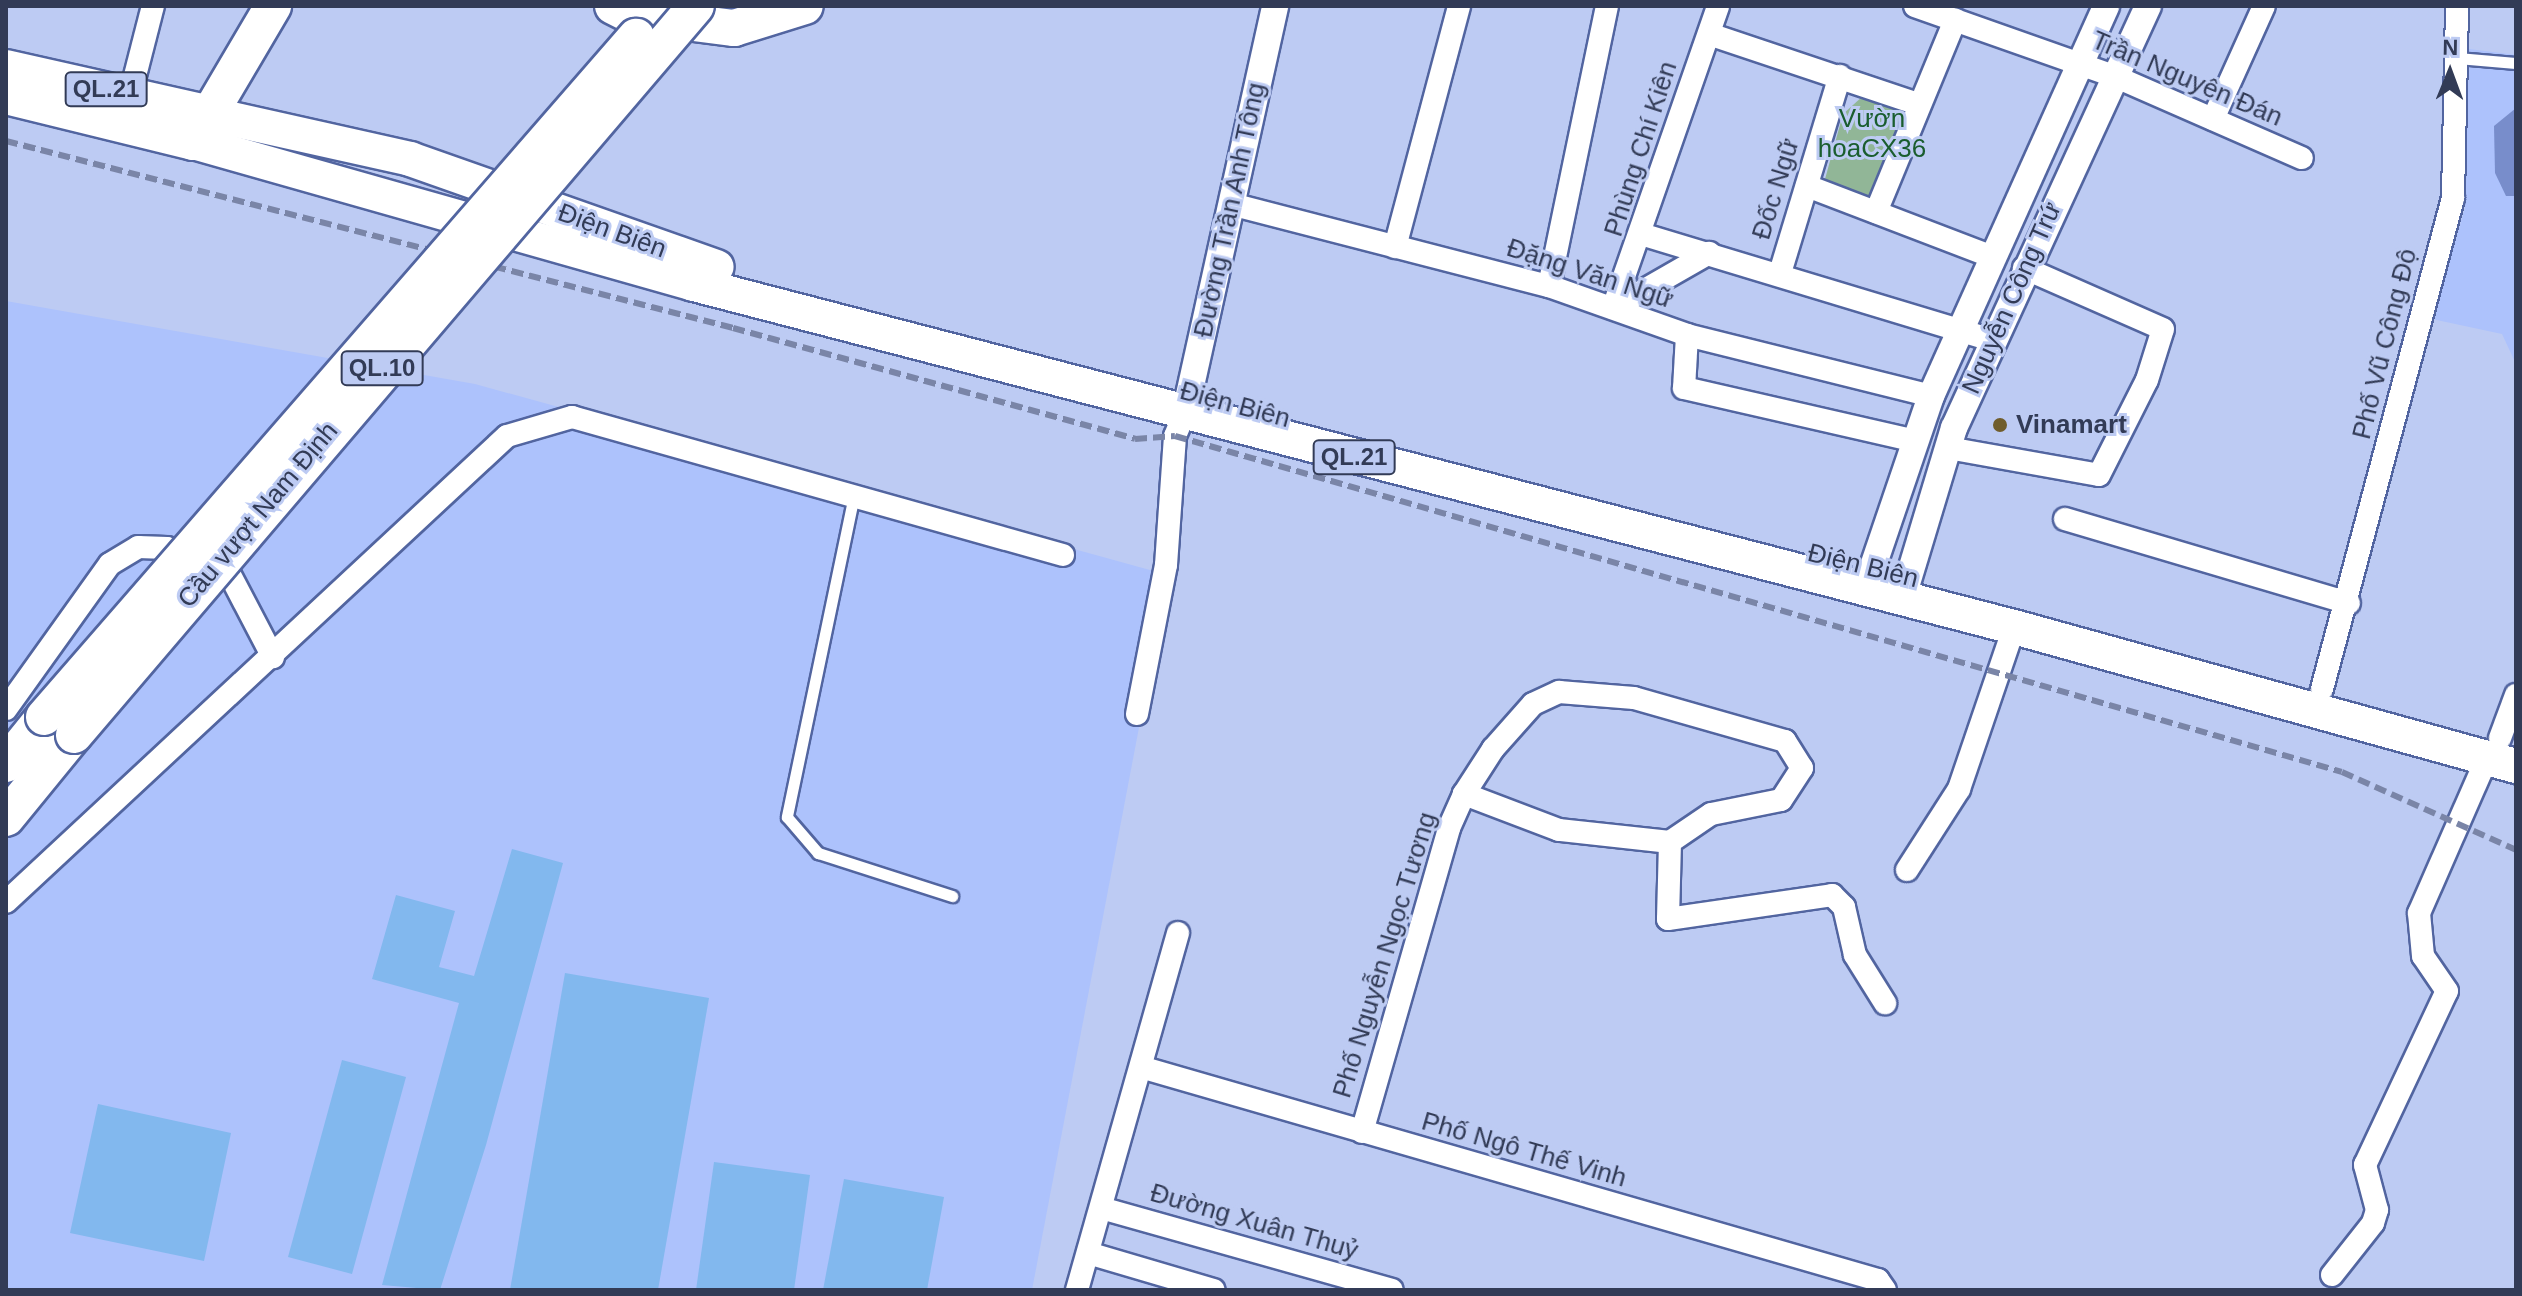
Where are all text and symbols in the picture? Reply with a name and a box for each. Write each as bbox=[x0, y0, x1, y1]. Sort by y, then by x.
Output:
street label: Trần Nguyên Đán bbox=[2087, 25, 2287, 133]
north arrow bbox=[2410, 32, 2490, 112]
text: N bbox=[2442, 35, 2459, 60]
street label: Phùng Chí Kiên bbox=[1598, 58, 1684, 240]
road number: QL.21 bbox=[64, 69, 148, 109]
street label: Đường Trần Anh Tông bbox=[1188, 79, 1272, 341]
park label: Vườn hoaCX36 bbox=[1818, 103, 1926, 164]
street label: Đốc Ngữ bbox=[1746, 135, 1806, 243]
street label: Điện Biên bbox=[554, 197, 670, 265]
street label: Nguyễn Công Trứ bbox=[1956, 197, 2068, 399]
street label: Đặng Văn Ngữ bbox=[1503, 232, 1677, 316]
street label: Phố Vũ Công Độ bbox=[2346, 246, 2424, 442]
road number: QL.10 bbox=[340, 348, 424, 388]
street label: Điện Biên bbox=[1177, 375, 1293, 435]
place label: Vinamart bbox=[2016, 409, 2127, 441]
street label: Cầu vượt Nam Định bbox=[171, 416, 345, 614]
marker: Vinamart bbox=[1991, 416, 2009, 434]
road number: QL.21 bbox=[1312, 437, 1396, 477]
street label: Điện Biên bbox=[1805, 537, 1921, 595]
street label: Phố Nguyễn Ngọc Tương bbox=[1327, 808, 1443, 1102]
street label: Phố Ngô Thế Vinh bbox=[1418, 1106, 1630, 1194]
street label: Đường Xuân Thuỷ bbox=[1146, 1177, 1362, 1267]

